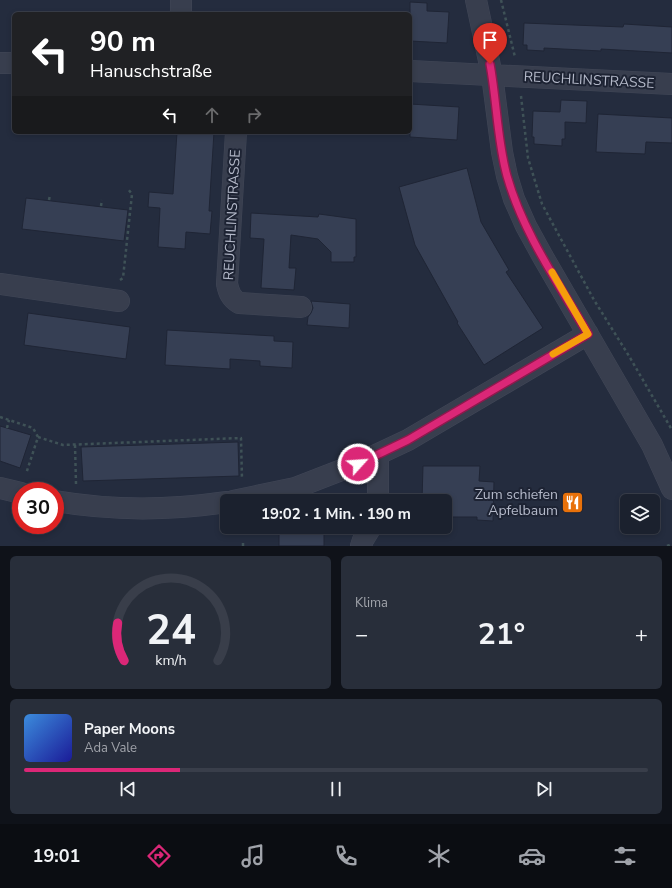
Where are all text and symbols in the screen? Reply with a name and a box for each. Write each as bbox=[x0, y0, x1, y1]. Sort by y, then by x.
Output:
text: 90 m bbox=[90, 23, 156, 61]
pin bbox=[473, 23, 507, 64]
icon: left bbox=[24, 28, 76, 80]
icon: arrive bbox=[479, 29, 501, 51]
text: Hanuschstraße bbox=[90, 59, 212, 83]
street label: REUCHLINSTRASSE bbox=[523, 67, 655, 93]
icon: left bbox=[159, 104, 181, 126]
icon: ahead bbox=[201, 104, 223, 126]
icon: right bbox=[243, 104, 265, 126]
street label: REUCHLINSTRASSE bbox=[219, 149, 245, 281]
position arrow bbox=[337, 443, 379, 485]
speed limit sign: 30 bbox=[12, 482, 64, 534]
place label: Zum schiefen Apfelbaum bbox=[475, 485, 558, 520]
restaurant icon: Zum schiefen Apfelbaum bbox=[560, 489, 586, 515]
map controls bbox=[620, 494, 660, 534]
button: layers bbox=[620, 494, 660, 534]
text: 19:02 · 1 Min. · 190 m bbox=[261, 504, 411, 524]
text: Klima bbox=[355, 594, 388, 612]
text: 24 bbox=[146, 601, 195, 658]
text: 21° bbox=[478, 614, 525, 655]
text: − bbox=[355, 620, 368, 650]
text: + bbox=[635, 620, 648, 650]
text: km/h bbox=[155, 650, 186, 669]
text: Paper Moons bbox=[84, 719, 175, 739]
text: Ada Vale bbox=[84, 739, 137, 757]
icon: previous bbox=[117, 778, 139, 800]
icon: pause bbox=[325, 778, 347, 800]
icon: next bbox=[533, 778, 555, 800]
icon: directions bbox=[145, 842, 173, 870]
icon: music bbox=[239, 842, 267, 870]
icon: phone bbox=[332, 842, 360, 870]
icon: climate bbox=[425, 842, 453, 870]
icon: car bbox=[518, 842, 546, 870]
icon: filters bbox=[611, 842, 639, 870]
text: 19:01 bbox=[33, 844, 80, 868]

